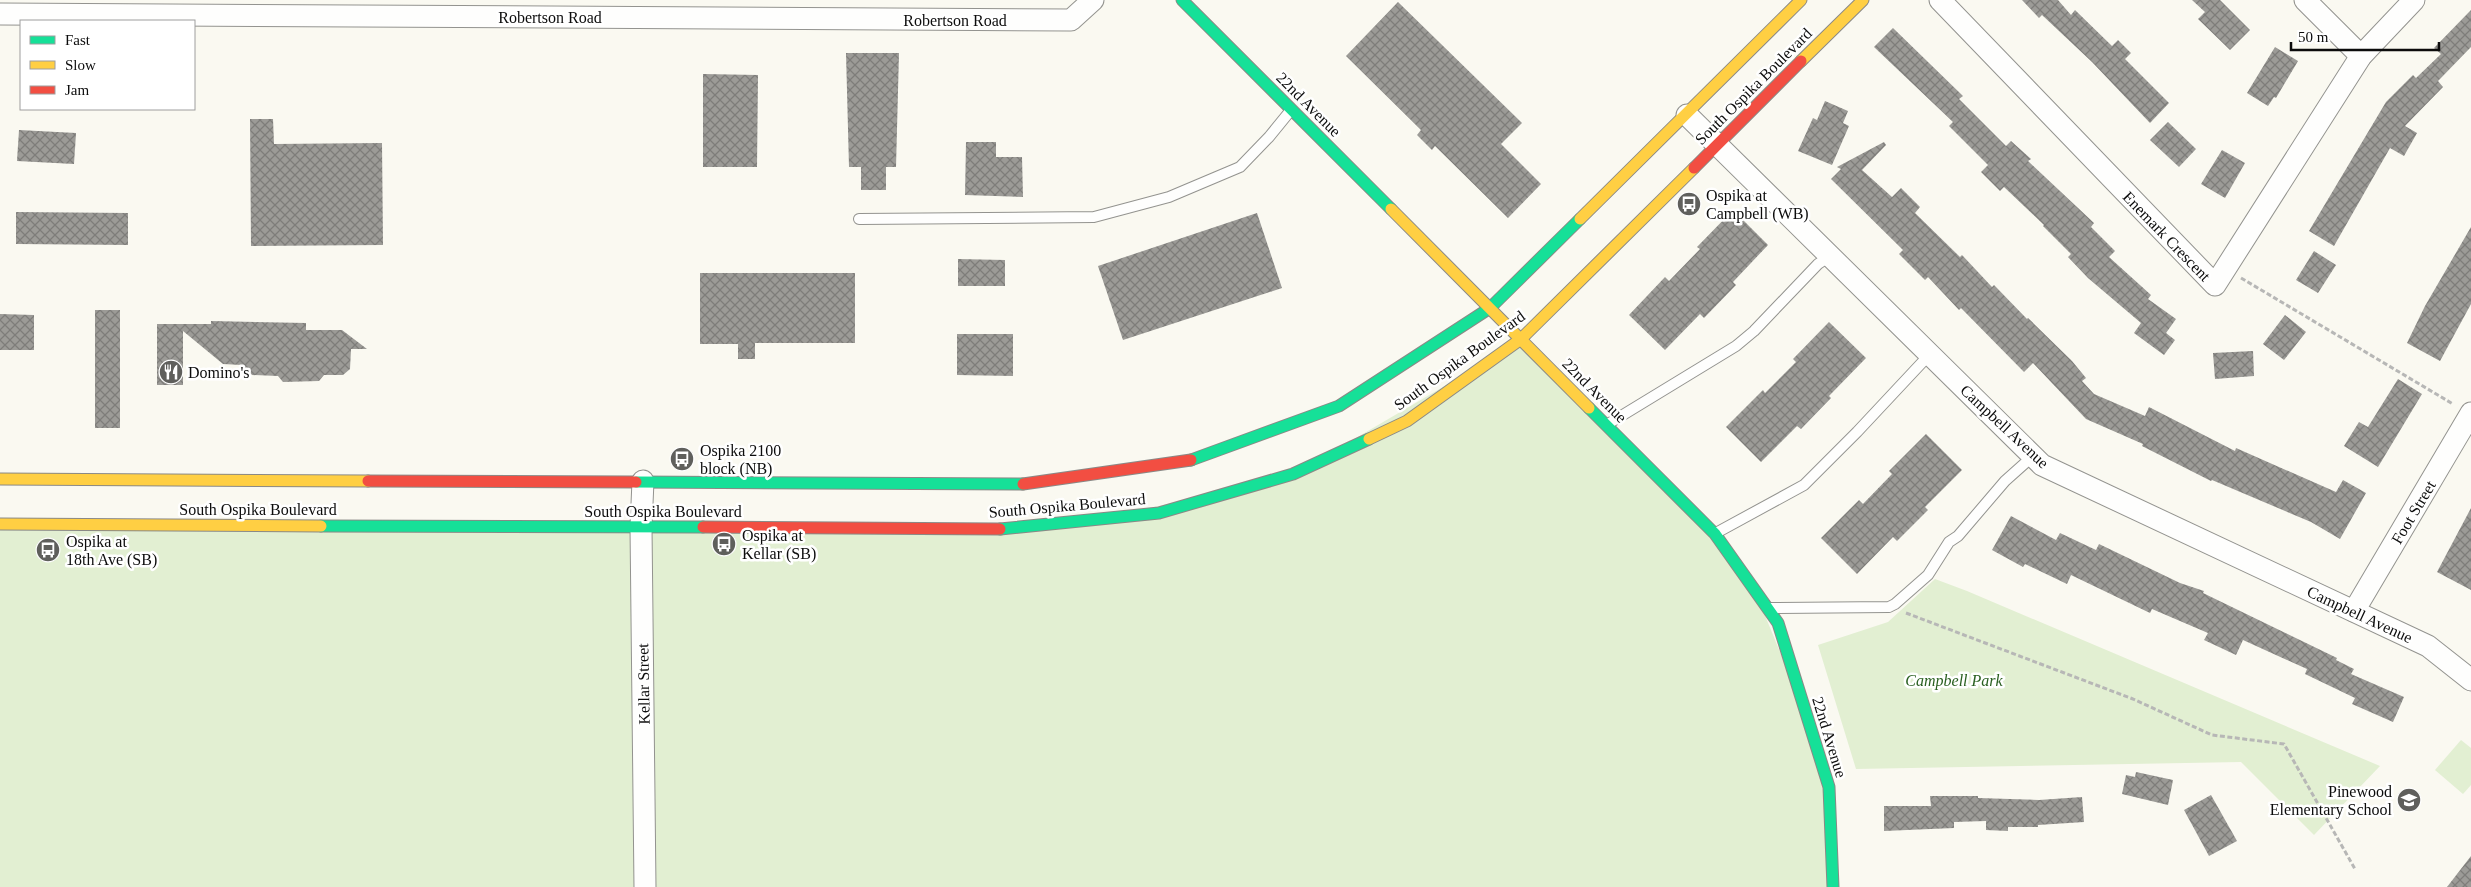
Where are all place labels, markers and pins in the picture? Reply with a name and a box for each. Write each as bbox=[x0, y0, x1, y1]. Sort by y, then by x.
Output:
place label: Ospika at Campbell (WB) bbox=[1706, 187, 1809, 223]
bus stop icon: Ospika at Campbell (WB) bbox=[1676, 191, 1702, 217]
restaurant icon: Domino's bbox=[158, 359, 184, 385]
place label: Domino's bbox=[188, 364, 250, 381]
place label: Ospika 2100 block (NB) bbox=[700, 442, 781, 478]
bus stop icon: Ospika 2100 block (NB) bbox=[669, 446, 695, 472]
place label: Ospika at Kellar (SB) bbox=[742, 527, 816, 563]
bus stop icon: Ospika at Kellar (SB) bbox=[711, 531, 737, 557]
place label: Ospika at 18th Ave (SB) bbox=[66, 533, 157, 569]
bus stop icon: Ospika at 18th Ave (SB) bbox=[35, 537, 61, 563]
place label: Pinewood Elementary School bbox=[2270, 783, 2393, 819]
school or university icon: Pinewood Elementary School bbox=[2396, 787, 2422, 813]

